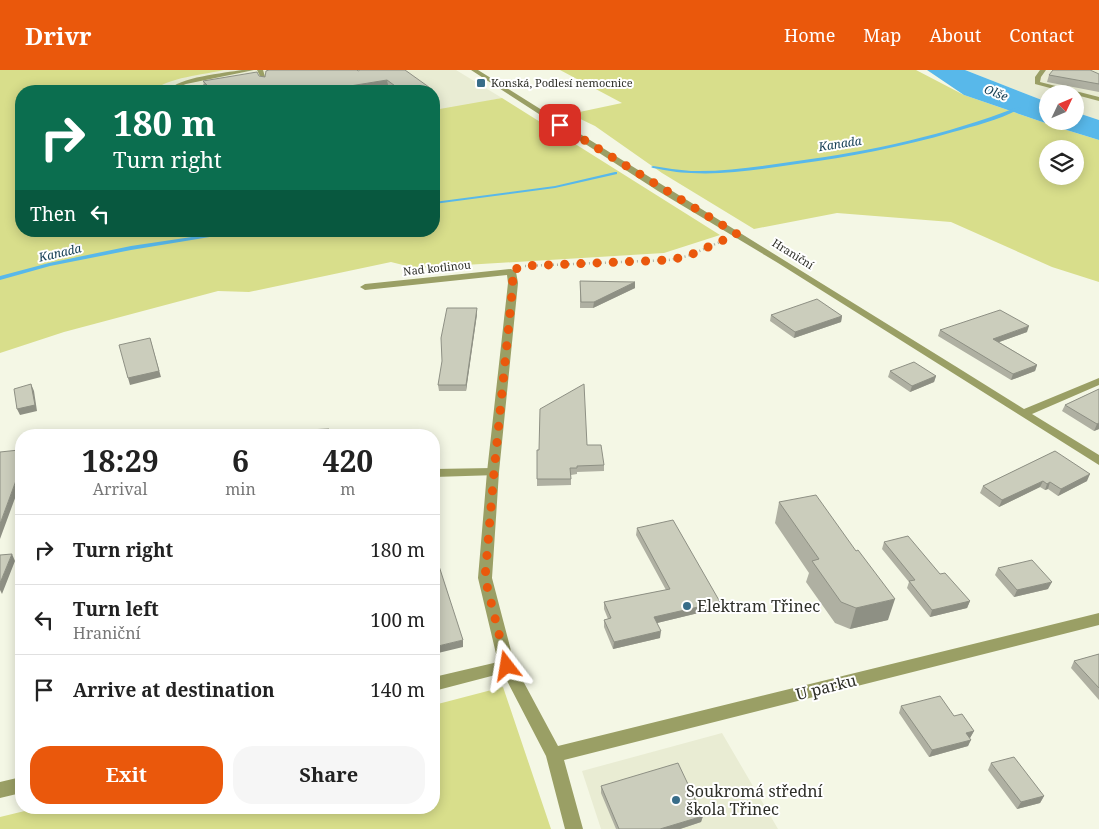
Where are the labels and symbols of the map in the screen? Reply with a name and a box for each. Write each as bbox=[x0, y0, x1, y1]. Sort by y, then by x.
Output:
place label: Konská, Podlesí nemocnice bbox=[491, 75, 633, 90]
marker: Konská, Podlesí nemocnice bbox=[475, 77, 487, 89]
water label: Olše bbox=[982, 80, 1011, 105]
north arrow bbox=[1039, 85, 1084, 130]
pin bbox=[539, 104, 581, 146]
water label: Kanada bbox=[816, 132, 863, 155]
street label: Hraniční bbox=[770, 235, 817, 273]
water label: Kanada bbox=[36, 239, 83, 266]
street label: Nad kotlinou bbox=[402, 256, 472, 279]
place label: Elektram Třinec bbox=[697, 595, 820, 617]
marker: Elektram Třinec bbox=[681, 600, 693, 612]
position arrow bbox=[480, 639, 532, 691]
street label: U parku bbox=[793, 669, 859, 705]
place label: Soukromá střední škola Třinec bbox=[686, 780, 823, 820]
marker: Soukromá střední škola Třinec bbox=[670, 794, 682, 806]

